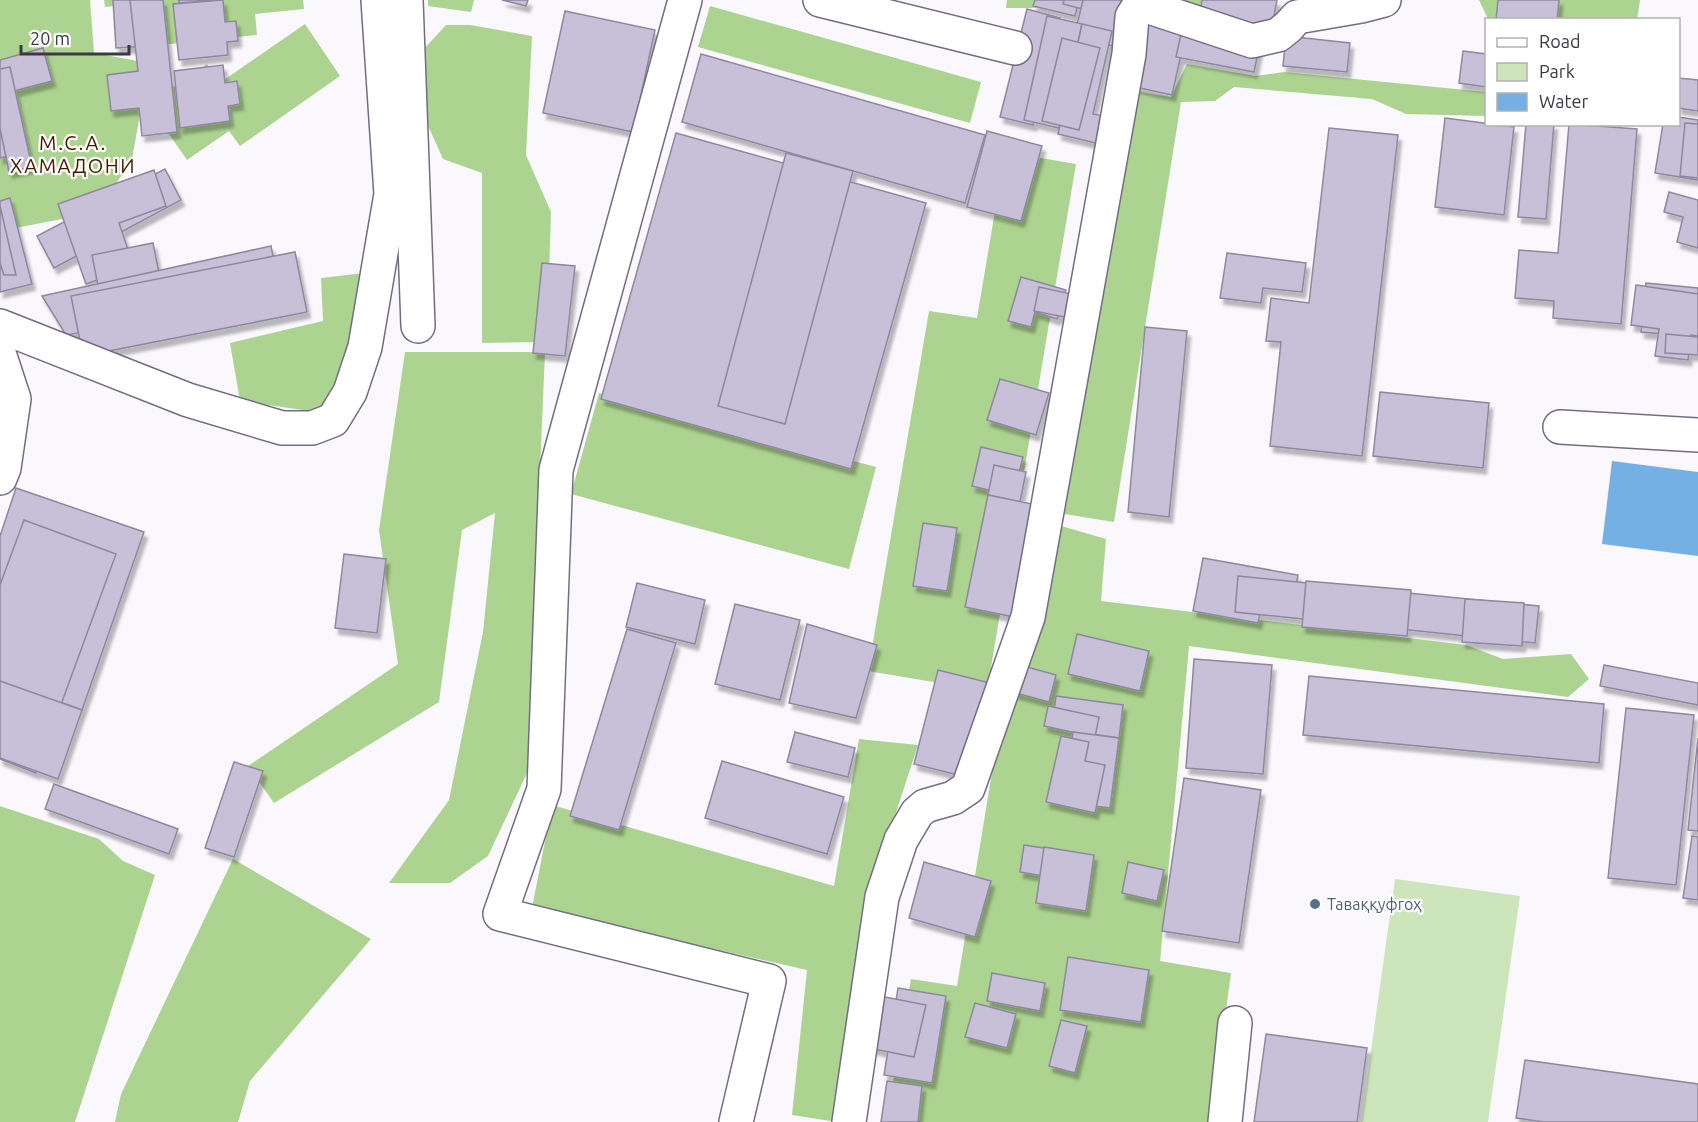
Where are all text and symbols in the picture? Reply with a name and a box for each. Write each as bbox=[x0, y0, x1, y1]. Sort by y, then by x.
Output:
scale bar bbox=[21, 18, 129, 56]
legend bbox=[1485, 18, 1680, 126]
text: 20 m bbox=[30, 28, 70, 48]
text: Road bbox=[1539, 31, 1581, 51]
text: Park bbox=[1539, 61, 1575, 81]
text: Water bbox=[1539, 91, 1589, 111]
district label: М.С.А. ХАМАДОНИ bbox=[10, 131, 136, 177]
place label: Таваққуфгоҳ bbox=[1327, 895, 1422, 913]
marker: Таваққуфгоҳ bbox=[1308, 897, 1322, 911]

